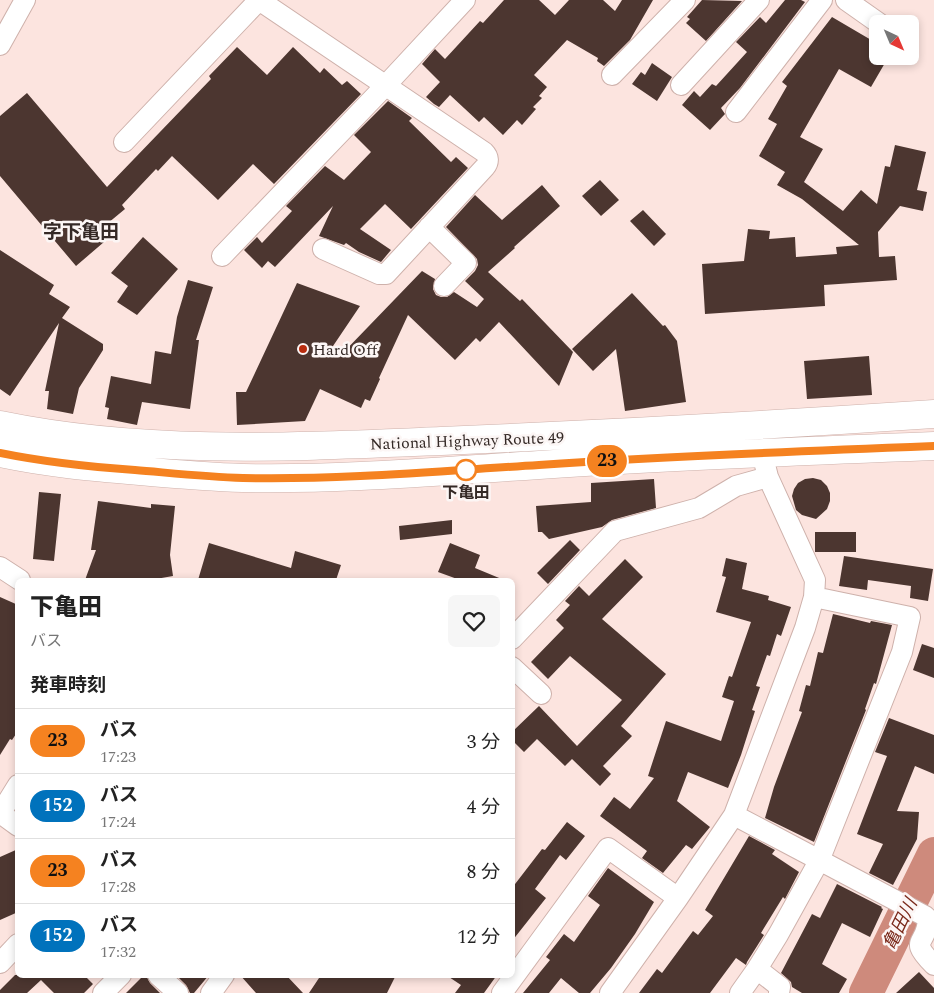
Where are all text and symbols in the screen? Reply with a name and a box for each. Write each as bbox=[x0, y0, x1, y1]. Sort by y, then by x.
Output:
north arrow bbox=[869, 15, 919, 65]
map controls bbox=[869, 15, 919, 65]
district label: 字下亀田 bbox=[43, 218, 119, 247]
place label: Hard Off bbox=[313, 338, 378, 362]
marker: Hard Off bbox=[297, 343, 309, 355]
street label: National Highway Route 49 bbox=[370, 426, 565, 456]
line badge: 23 bbox=[584, 445, 630, 477]
text: 23 bbox=[597, 447, 617, 474]
marker: 下亀田 bbox=[455, 459, 477, 481]
place label: 下亀田 bbox=[442, 481, 490, 505]
text: 下亀田 bbox=[30, 590, 102, 626]
button: heart bbox=[448, 595, 500, 647]
text: バス bbox=[30, 629, 62, 653]
text: 発車時刻 bbox=[30, 671, 106, 700]
text: バス bbox=[100, 716, 138, 745]
text: 23 bbox=[47, 727, 68, 754]
text: 3 分 bbox=[467, 728, 500, 757]
text: 17:23 bbox=[100, 745, 136, 769]
text: バス bbox=[100, 781, 138, 810]
text: 152 bbox=[42, 792, 73, 819]
text: 4 分 bbox=[467, 793, 500, 822]
text: 17:24 bbox=[100, 810, 136, 834]
text: バス bbox=[100, 846, 138, 875]
text: 23 bbox=[47, 857, 68, 884]
text: 8 分 bbox=[467, 858, 500, 887]
text: 17:28 bbox=[100, 875, 136, 899]
water label: 亀田川 bbox=[876, 892, 925, 954]
text: バス bbox=[100, 911, 138, 940]
text: 152 bbox=[42, 922, 73, 949]
text: 12 分 bbox=[457, 923, 500, 952]
text: 17:32 bbox=[100, 940, 136, 964]

